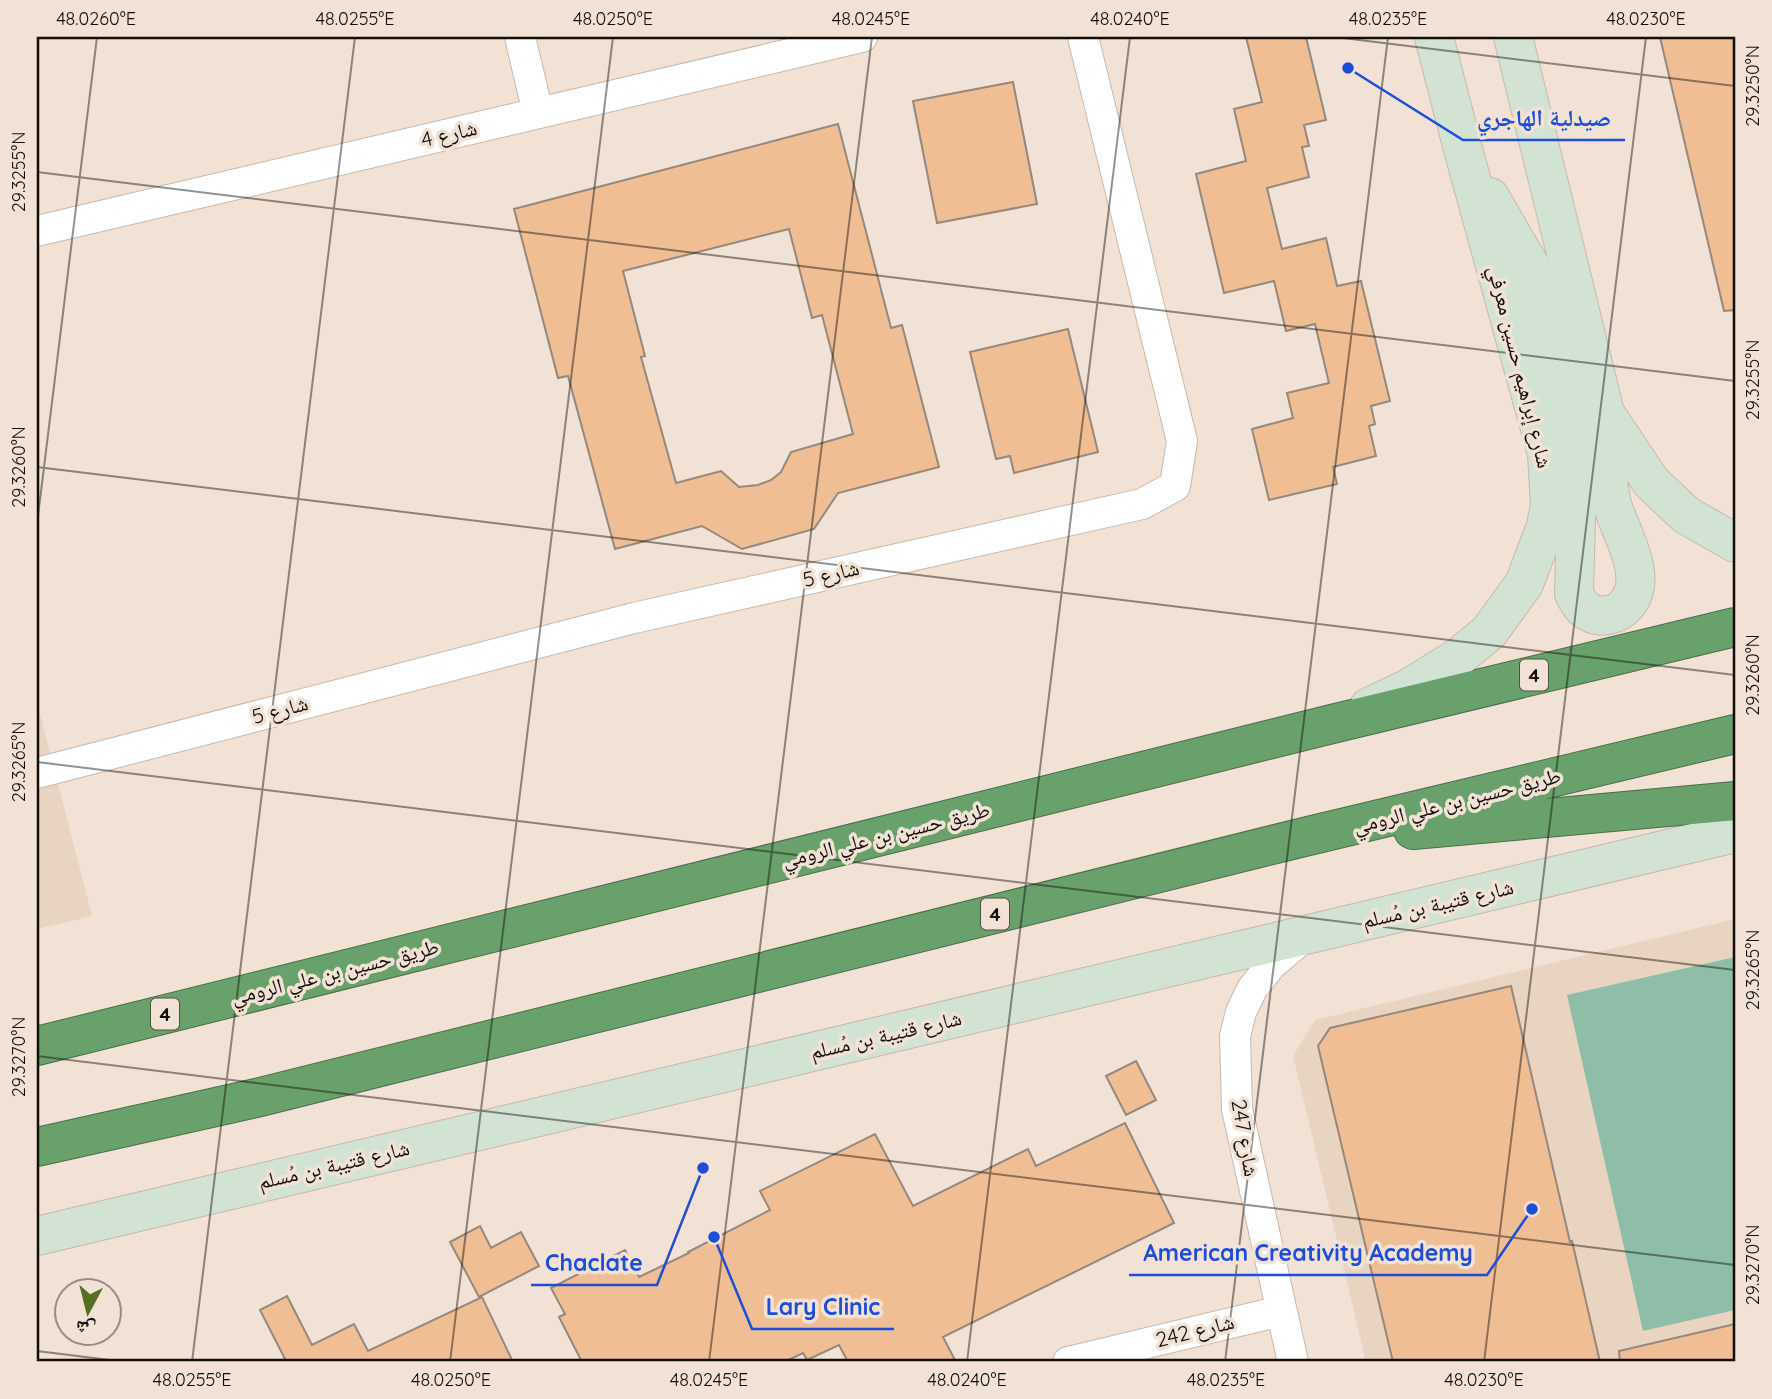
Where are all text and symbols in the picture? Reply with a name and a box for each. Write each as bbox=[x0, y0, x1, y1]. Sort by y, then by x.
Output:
text: 48.0260°E bbox=[56, 7, 136, 30]
text: 48.0255°E bbox=[316, 7, 394, 30]
text: 48.0250°E bbox=[573, 7, 653, 30]
text: 48.0245°E bbox=[832, 7, 910, 30]
text: 48.0240°E bbox=[1090, 7, 1170, 30]
text: 48.0235°E bbox=[1349, 7, 1427, 30]
text: 48.0230°E bbox=[1606, 7, 1686, 30]
text: 29.3250°N bbox=[1741, 45, 1764, 127]
callout: صيدلية الهاجري bbox=[1463, 96, 1625, 140]
text: صيدلية الهاجري bbox=[1477, 103, 1611, 137]
street label: شارع 4 bbox=[418, 114, 480, 153]
text: 29.3255°N bbox=[7, 132, 30, 212]
street label: شارع إبراهيم حسين معرفي bbox=[1479, 263, 1559, 472]
text: 29.3255°N bbox=[1741, 340, 1764, 420]
text: 29.3260°N bbox=[7, 426, 30, 508]
street label: شارع 5 bbox=[800, 554, 862, 593]
text: 29.3260°N bbox=[1741, 634, 1764, 716]
road number: 4 bbox=[1520, 660, 1548, 690]
street label: شارع 5 bbox=[249, 689, 311, 730]
text: 29.3265°N bbox=[7, 722, 30, 802]
street label: طريق حسين بن علي الرومي bbox=[1350, 762, 1564, 843]
street label: طريق حسين بن علي الرومي bbox=[779, 796, 993, 877]
street label: شارع قتيبة بن مُسلم bbox=[1360, 873, 1516, 935]
road number: 4 bbox=[981, 898, 1009, 930]
text: 29.3265°N bbox=[1741, 930, 1764, 1010]
street label: طريق حسين بن علي الرومي bbox=[228, 933, 442, 1014]
road number: 4 bbox=[151, 998, 179, 1030]
street label: شارع قتيبة بن مُسلم bbox=[808, 1004, 964, 1066]
text: 29.3270°N bbox=[7, 1017, 30, 1097]
street label: شارع 247 bbox=[1225, 1097, 1266, 1179]
street label: شارع قتيبة بن مُسلم bbox=[256, 1134, 412, 1196]
text: 29.3270°N bbox=[1741, 1225, 1764, 1305]
callout: American Creativity Academy bbox=[1129, 1231, 1487, 1275]
text: American Creativity Academy bbox=[1143, 1238, 1473, 1267]
callout: Chaclate bbox=[531, 1241, 657, 1285]
text: Chaclate bbox=[545, 1248, 643, 1277]
north arrow bbox=[52, 1276, 122, 1346]
callout: Lary Clinic bbox=[752, 1285, 894, 1329]
text: Lary Clinic bbox=[766, 1292, 880, 1321]
street label: شارع 242 bbox=[1153, 1308, 1237, 1353]
text: ش bbox=[74, 1316, 97, 1342]
text: 48.0255°E bbox=[153, 1368, 231, 1391]
text: 48.0250°E bbox=[411, 1368, 491, 1391]
text: 48.0245°E bbox=[670, 1368, 748, 1391]
text: 48.0240°E bbox=[927, 1368, 1007, 1391]
text: 48.0235°E bbox=[1187, 1368, 1265, 1391]
text: 48.0230°E bbox=[1444, 1368, 1524, 1391]

